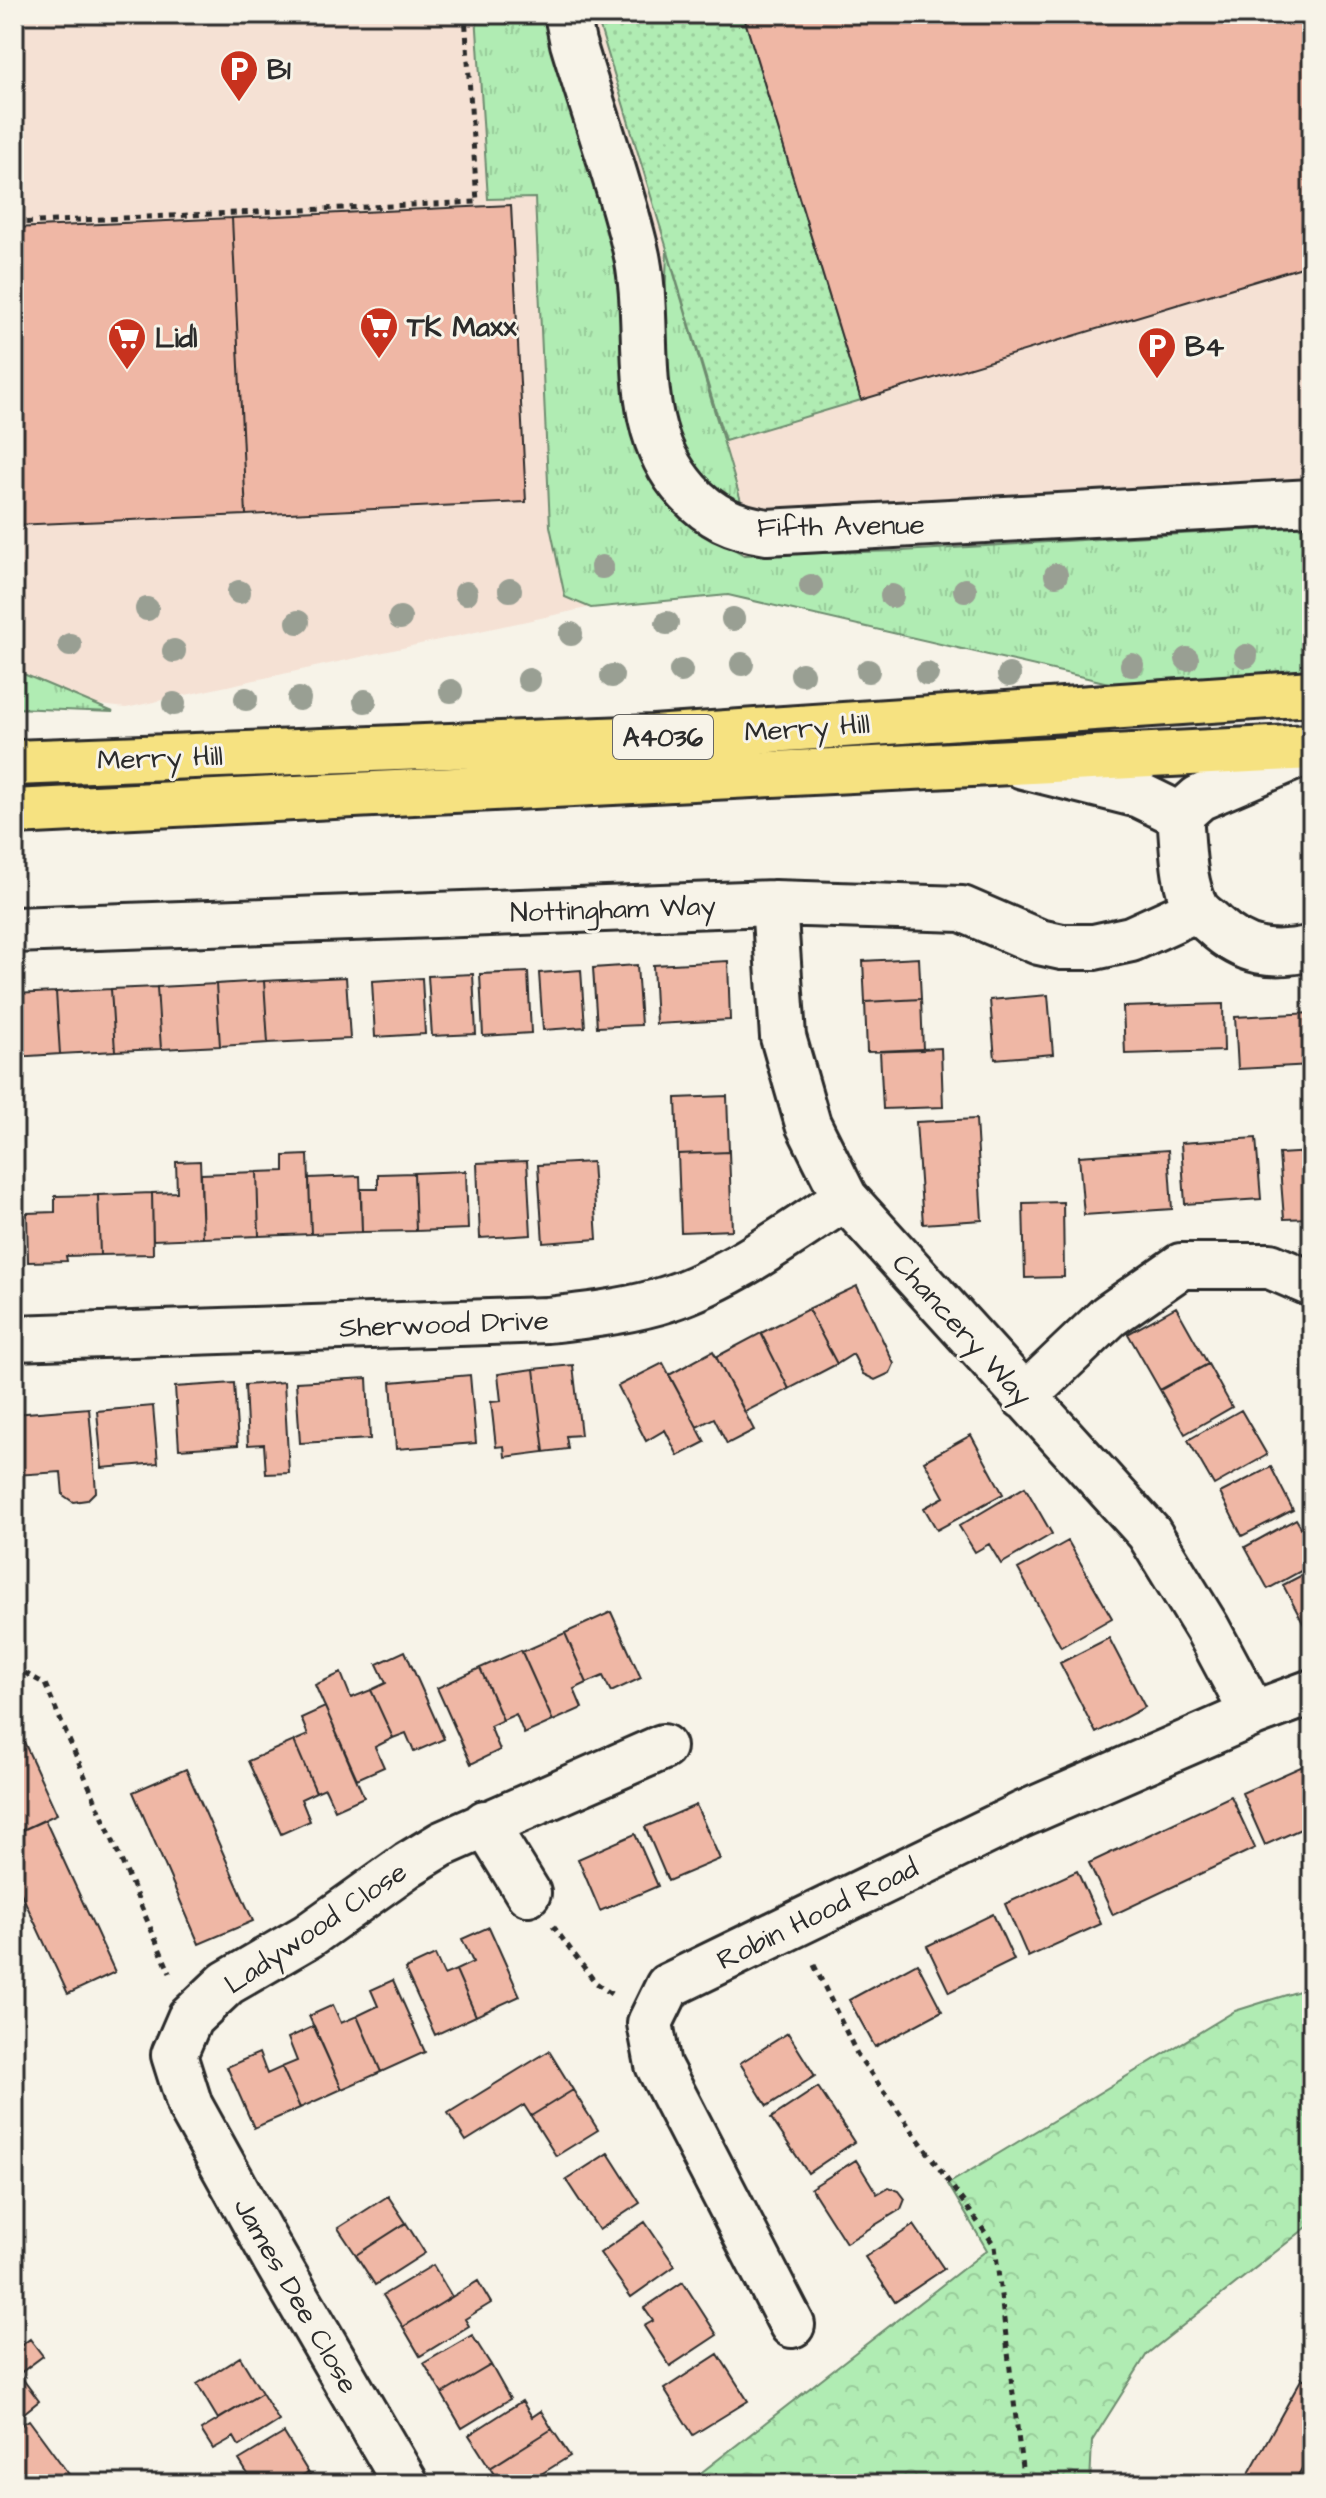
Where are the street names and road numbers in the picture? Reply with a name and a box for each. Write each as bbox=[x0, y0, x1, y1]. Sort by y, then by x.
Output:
street label: Fifth Avenue bbox=[757, 506, 925, 547]
street label: Merry Hill bbox=[743, 705, 871, 754]
road number: A4036 bbox=[613, 715, 713, 759]
street label: Merry Hill bbox=[97, 737, 224, 782]
street label: Nottingham Way bbox=[510, 886, 717, 935]
street label: Chancery Way bbox=[881, 1245, 1041, 1416]
street label: Sherwood Drive bbox=[339, 1301, 550, 1348]
street label: Robin Hood Road bbox=[711, 1849, 925, 1980]
street label: Ladywood Close bbox=[217, 1853, 416, 2005]
street label: James Dee Close bbox=[224, 2191, 368, 2401]

